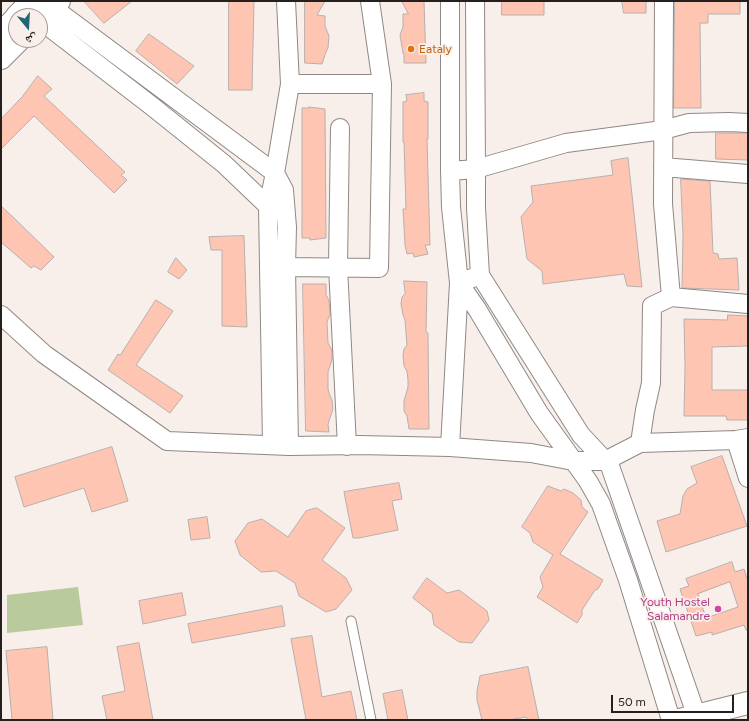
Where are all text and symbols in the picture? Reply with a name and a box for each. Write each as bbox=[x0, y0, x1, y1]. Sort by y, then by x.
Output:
north arrow bbox=[8, 8, 48, 48]
text: ش bbox=[24, 31, 39, 47]
place label: Eataly bbox=[419, 42, 452, 56]
marker: Eataly bbox=[406, 44, 416, 54]
place label: Youth Hostel Salamandre bbox=[640, 595, 710, 623]
marker: Youth Hostel Salamandre bbox=[713, 604, 723, 614]
scale bar bbox=[613, 687, 736, 713]
text: 50 m bbox=[618, 695, 646, 709]

